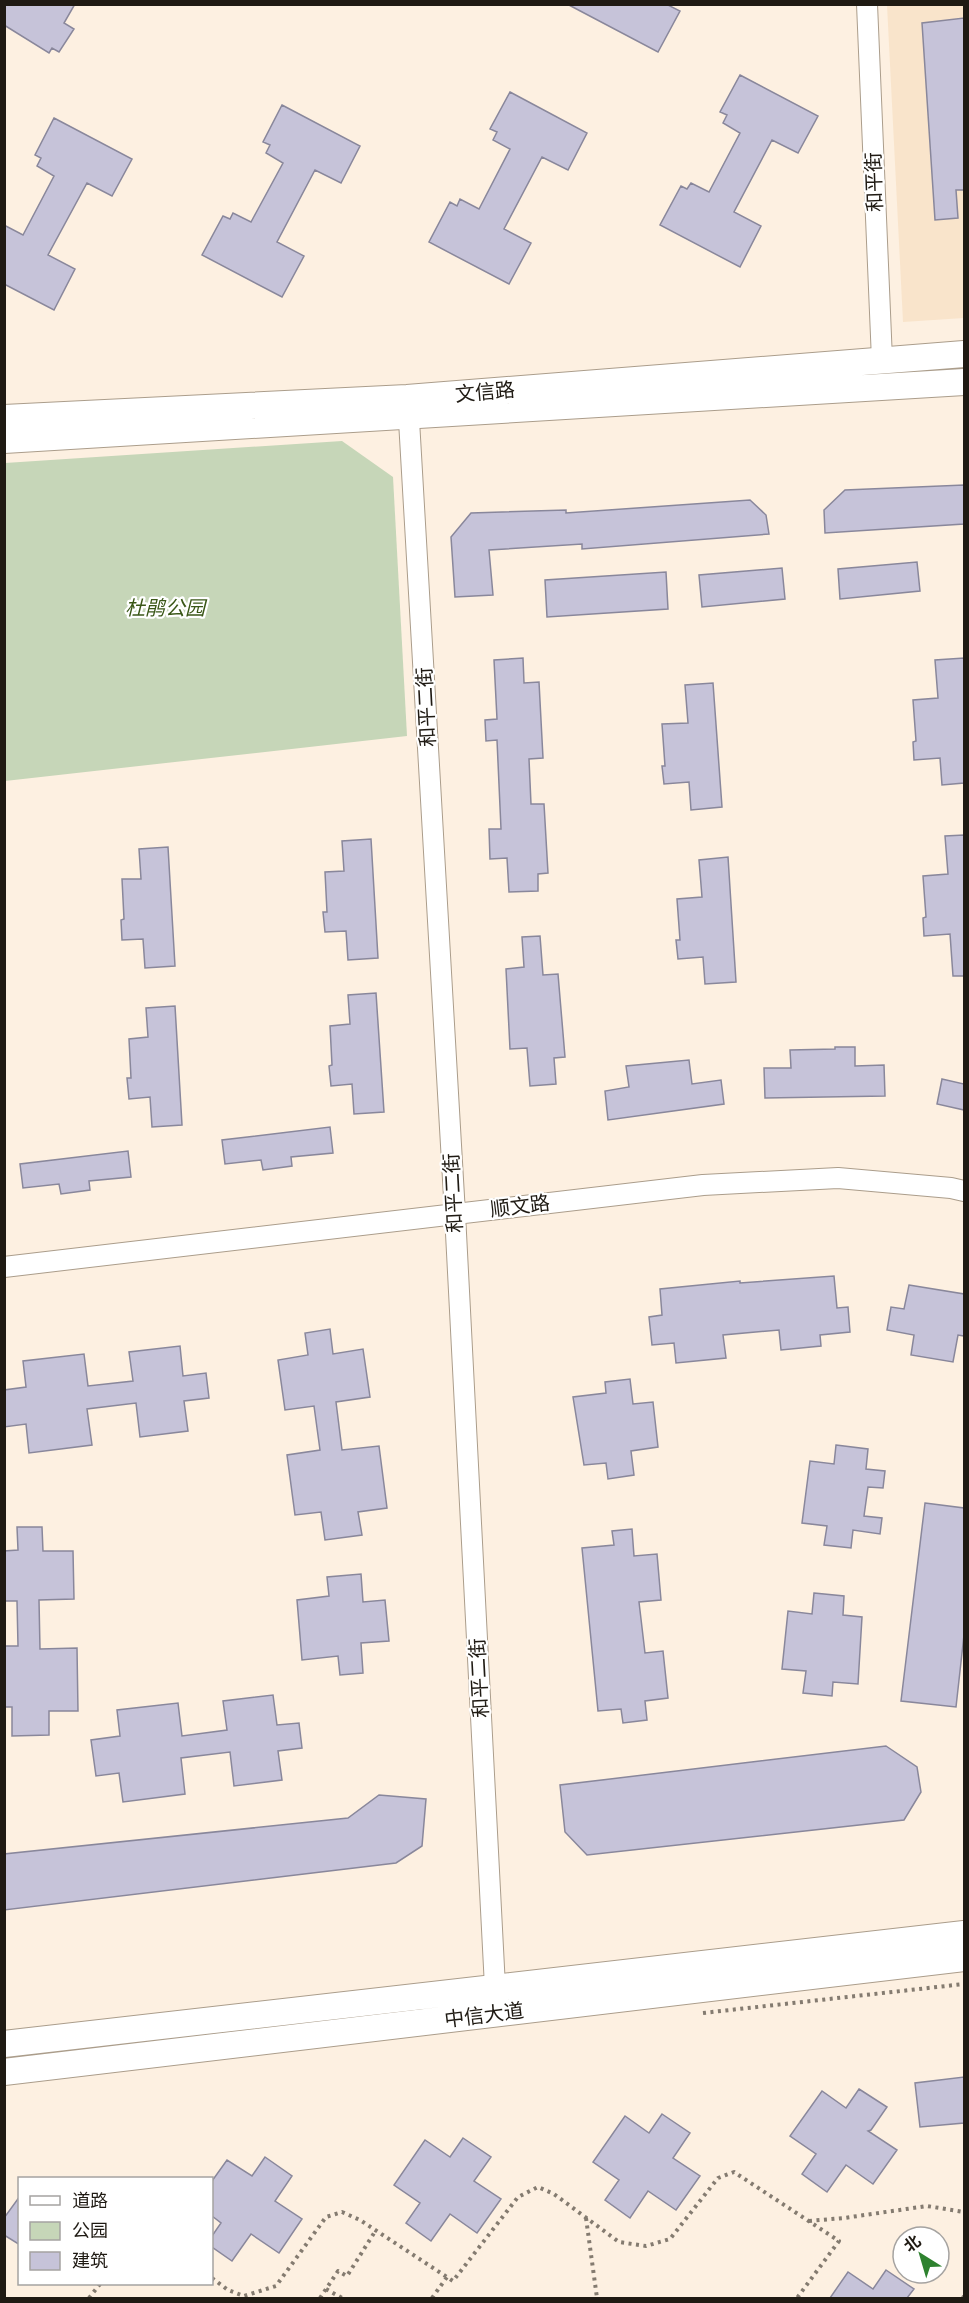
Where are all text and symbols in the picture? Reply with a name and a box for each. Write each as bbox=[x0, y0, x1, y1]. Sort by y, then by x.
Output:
street label: 和平街 bbox=[859, 152, 888, 212]
street label: 文信路 bbox=[454, 375, 516, 408]
park label: 杜鹃公园 bbox=[125, 594, 208, 621]
street label: 和平二街 bbox=[410, 666, 441, 748]
street label: 和平二街 bbox=[437, 1152, 468, 1234]
street label: 顺文路 bbox=[489, 1188, 551, 1223]
street label: 和平二街 bbox=[463, 1637, 494, 1719]
street label: 中信大道 bbox=[443, 1996, 525, 2033]
legend bbox=[18, 2177, 213, 2285]
text: 道路 bbox=[72, 2189, 108, 2212]
text: 公园 bbox=[72, 2219, 108, 2242]
north arrow bbox=[891, 2225, 951, 2285]
text: 北 bbox=[900, 2230, 924, 2256]
text: 建筑 bbox=[72, 2249, 108, 2272]

